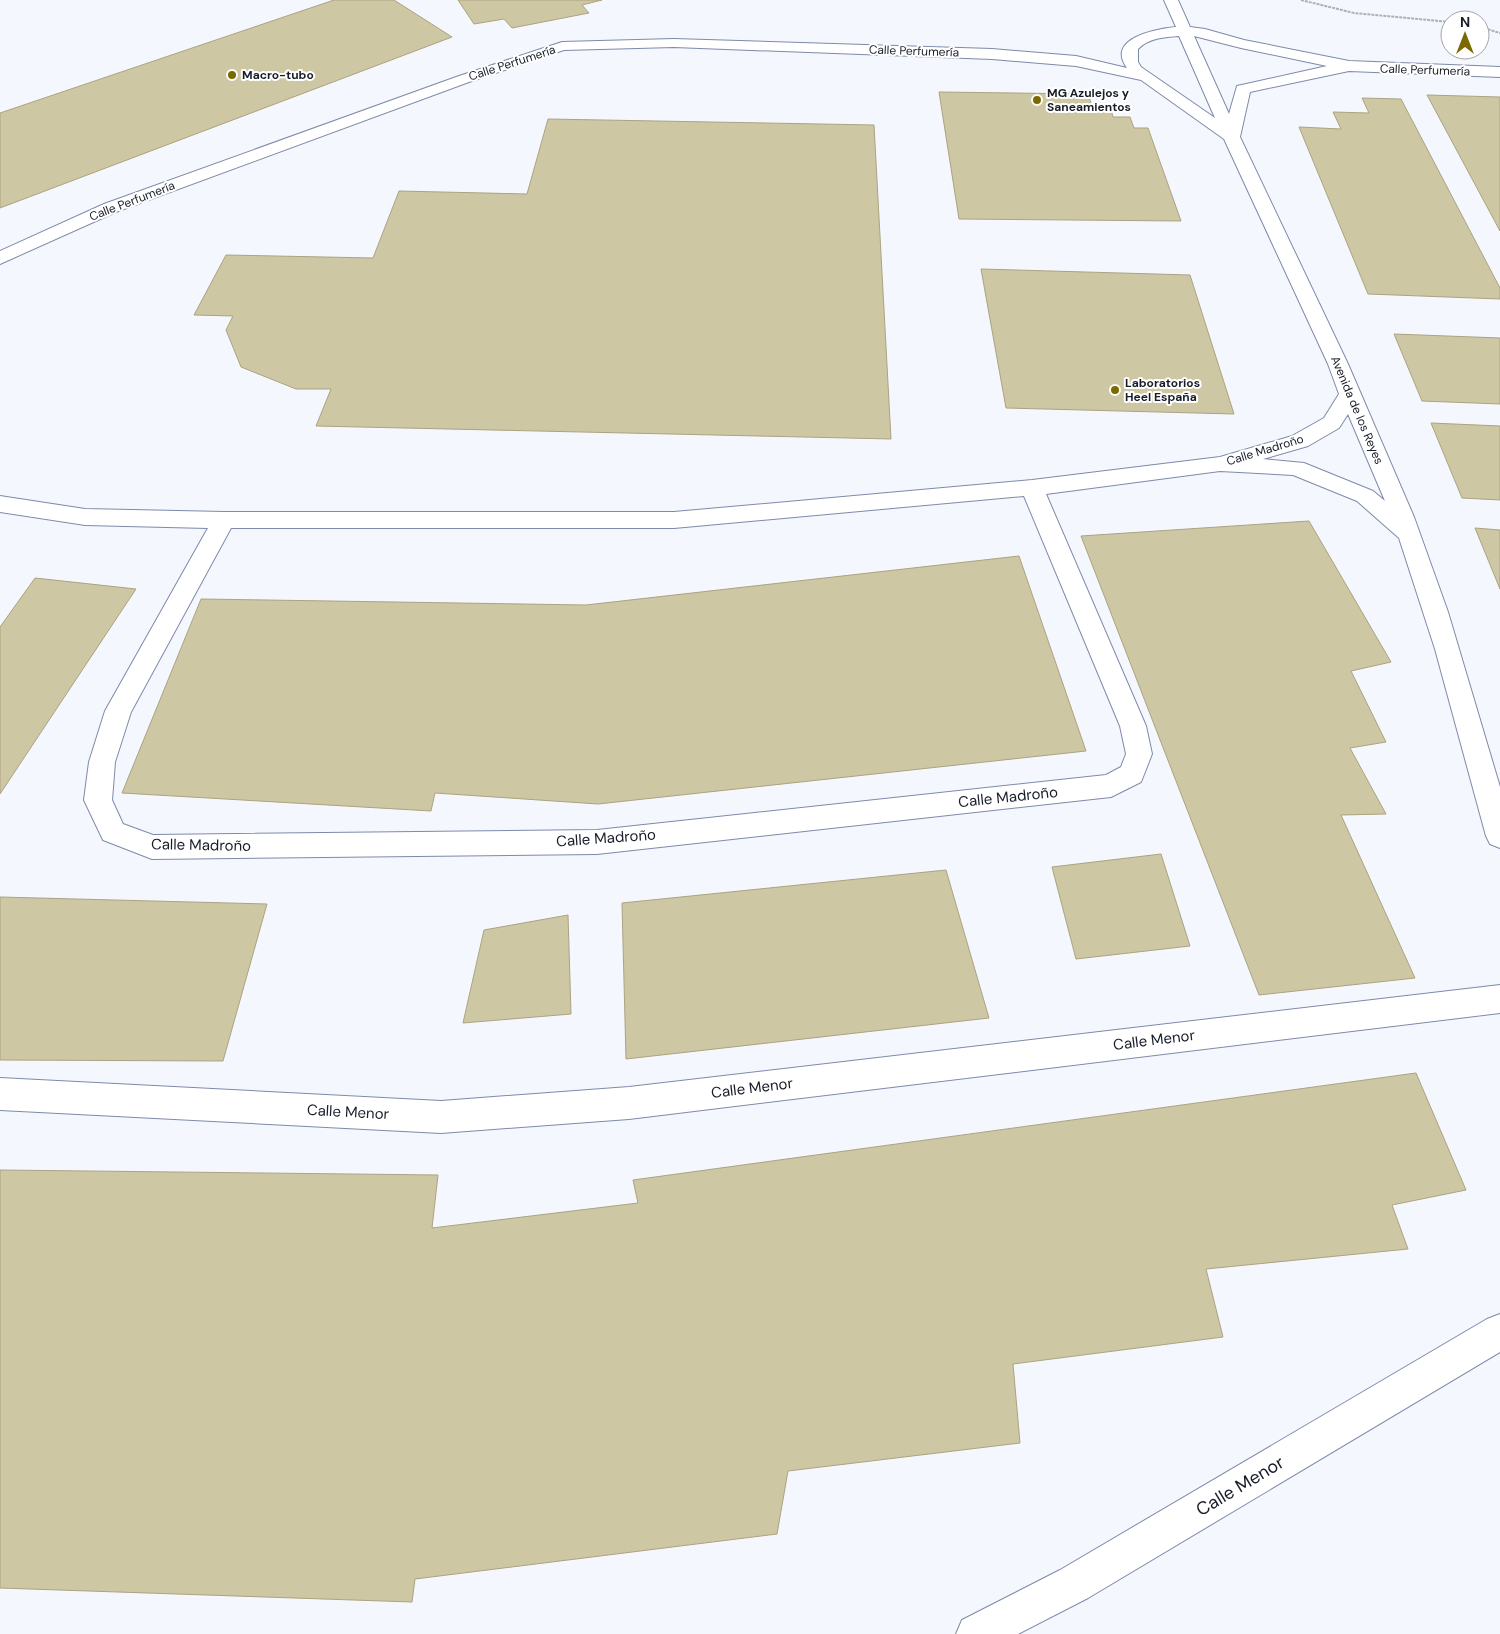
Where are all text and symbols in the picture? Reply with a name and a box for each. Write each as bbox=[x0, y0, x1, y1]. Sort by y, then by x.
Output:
north arrow bbox=[1440, 10, 1490, 60]
text: N bbox=[1460, 13, 1470, 31]
street label: Calle Perfumería bbox=[467, 41, 557, 85]
street label: Calle Perfumería bbox=[869, 41, 959, 61]
street label: Calle Perfumería bbox=[1380, 60, 1470, 80]
place label: Macro-tubo bbox=[242, 67, 314, 83]
marker: Macro-tubo bbox=[226, 69, 238, 81]
place label: MG Azulejos y Saneamientos bbox=[1047, 85, 1131, 115]
marker: MG Azulejos y Saneamientos bbox=[1031, 94, 1043, 106]
street label: Calle Perfumería bbox=[87, 177, 177, 225]
street label: Avenida de los Reyes bbox=[1327, 353, 1387, 467]
place label: Laboratorios Heel España bbox=[1125, 375, 1200, 405]
marker: Laboratorios Heel España bbox=[1109, 384, 1121, 396]
street label: Calle Madroño bbox=[1224, 431, 1306, 469]
street label: Calle Madroño bbox=[957, 782, 1059, 812]
street label: Calle Madroño bbox=[555, 825, 657, 851]
street label: Calle Madroño bbox=[151, 834, 251, 856]
street label: Calle Menor bbox=[1112, 1025, 1197, 1055]
street label: Calle Menor bbox=[710, 1073, 795, 1103]
street label: Calle Menor bbox=[306, 1100, 390, 1124]
street label: Calle Menor bbox=[1191, 1450, 1289, 1522]

